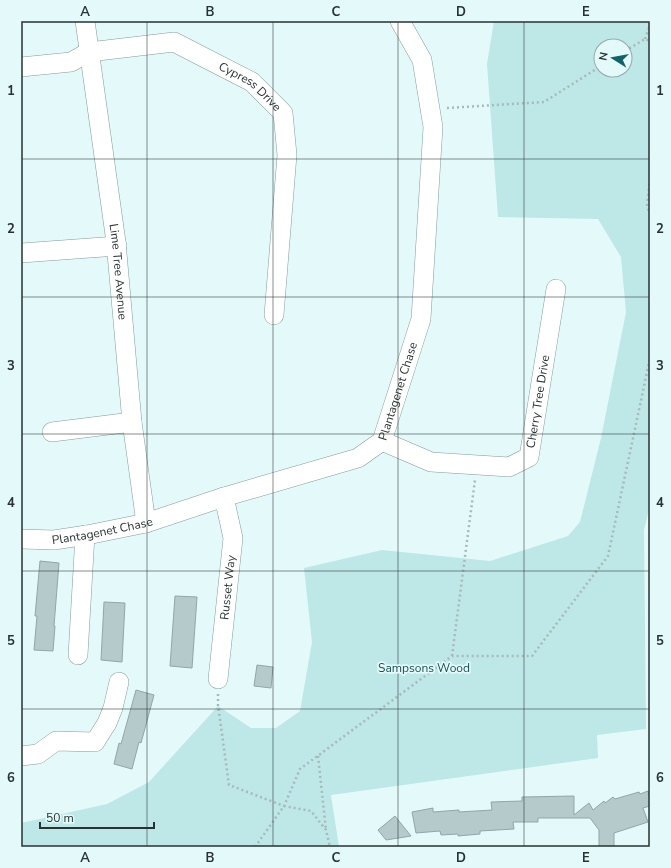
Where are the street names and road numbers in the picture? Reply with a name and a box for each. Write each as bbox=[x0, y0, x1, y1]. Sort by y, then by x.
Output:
street label: Cypress Drive bbox=[216, 58, 285, 115]
street label: Lime Tree Avenue bbox=[106, 223, 131, 320]
street label: Plantagenet Chase bbox=[375, 340, 421, 442]
street label: Cherry Tree Drive bbox=[523, 354, 553, 449]
street label: Plantagenet Chase bbox=[51, 513, 155, 548]
street label: Russet Way bbox=[216, 554, 239, 621]

